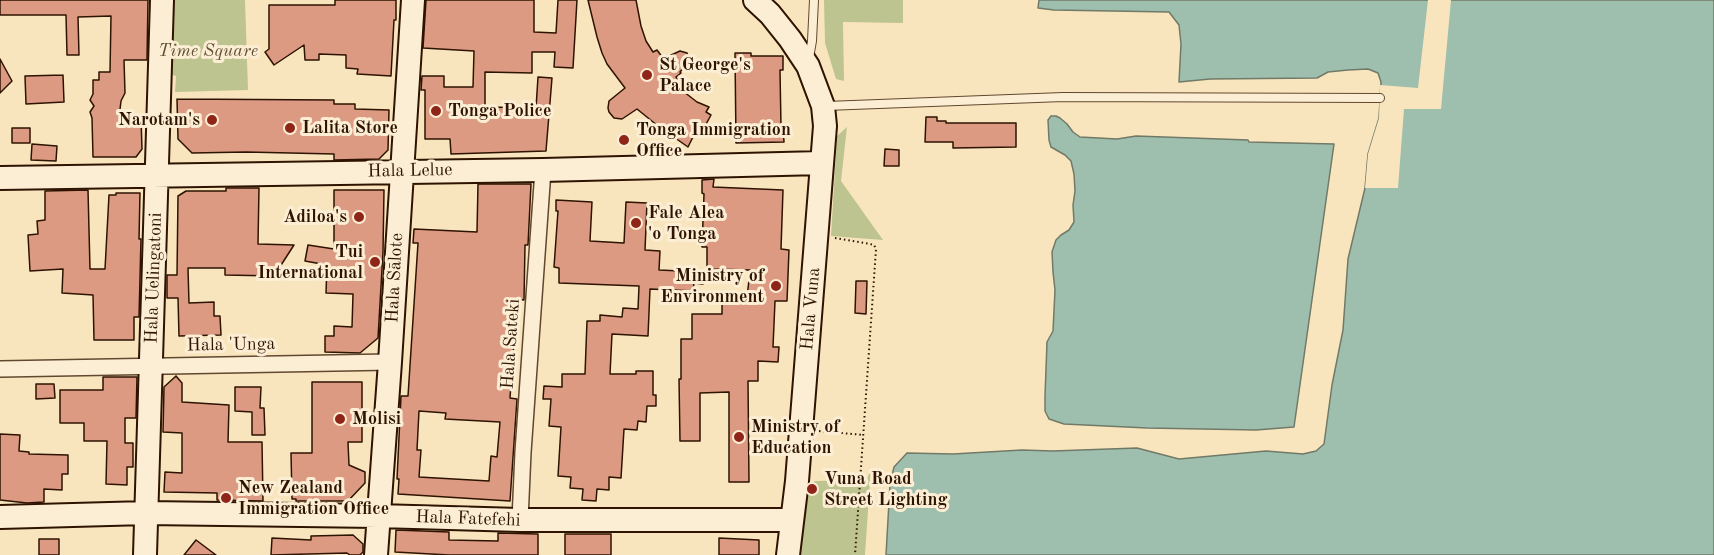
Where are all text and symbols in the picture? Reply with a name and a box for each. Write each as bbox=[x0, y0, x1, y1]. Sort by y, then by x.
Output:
park label: Time Square bbox=[158, 40, 258, 62]
place label: St George's Palace bbox=[659, 54, 751, 97]
marker: St George's Palace bbox=[640, 68, 654, 82]
place label: Tonga Police bbox=[448, 100, 552, 122]
marker: Tonga Police bbox=[429, 104, 443, 118]
place label: Narotam's bbox=[118, 109, 200, 131]
marker: Narotam's bbox=[205, 113, 219, 127]
place label: Lalita Store bbox=[302, 117, 398, 139]
place label: Tonga Immigration Office bbox=[636, 119, 791, 162]
marker: Lalita Store bbox=[283, 121, 297, 135]
marker: Tonga Immigration Office bbox=[617, 133, 631, 147]
street label: Hala Lelue bbox=[367, 159, 453, 183]
place label: Fale Alea 'o Tonga bbox=[648, 202, 724, 244]
place label: Adiloa's bbox=[283, 206, 347, 228]
marker: Adiloa's bbox=[352, 210, 366, 224]
street label: Hala Uelingatoni bbox=[141, 212, 167, 344]
marker: Fale Alea 'o Tonga bbox=[629, 216, 643, 230]
street label: Hala Sālote bbox=[382, 232, 408, 324]
place label: Tui International bbox=[257, 241, 363, 284]
marker: Tui International bbox=[368, 255, 382, 269]
place label: Ministry of Environment bbox=[660, 265, 764, 308]
street label: Hala Vuna bbox=[797, 267, 825, 351]
marker: Ministry of Environment bbox=[769, 279, 783, 293]
street label: Hala Sateki bbox=[497, 298, 525, 390]
street label: Hala 'Unga bbox=[187, 333, 275, 357]
place label: Molisi bbox=[352, 408, 401, 430]
marker: Molisi bbox=[333, 412, 347, 426]
place label: Ministry of Education bbox=[751, 416, 840, 458]
marker: Ministry of Education bbox=[732, 430, 746, 444]
place label: Vuna Road Street Lighting bbox=[824, 468, 947, 510]
place label: New Zealand Immigration Office bbox=[238, 477, 389, 520]
marker: Vuna Road Street Lighting bbox=[805, 482, 819, 496]
marker: New Zealand Immigration Office bbox=[219, 491, 233, 505]
street label: Hala Fatefehi bbox=[415, 506, 521, 532]

